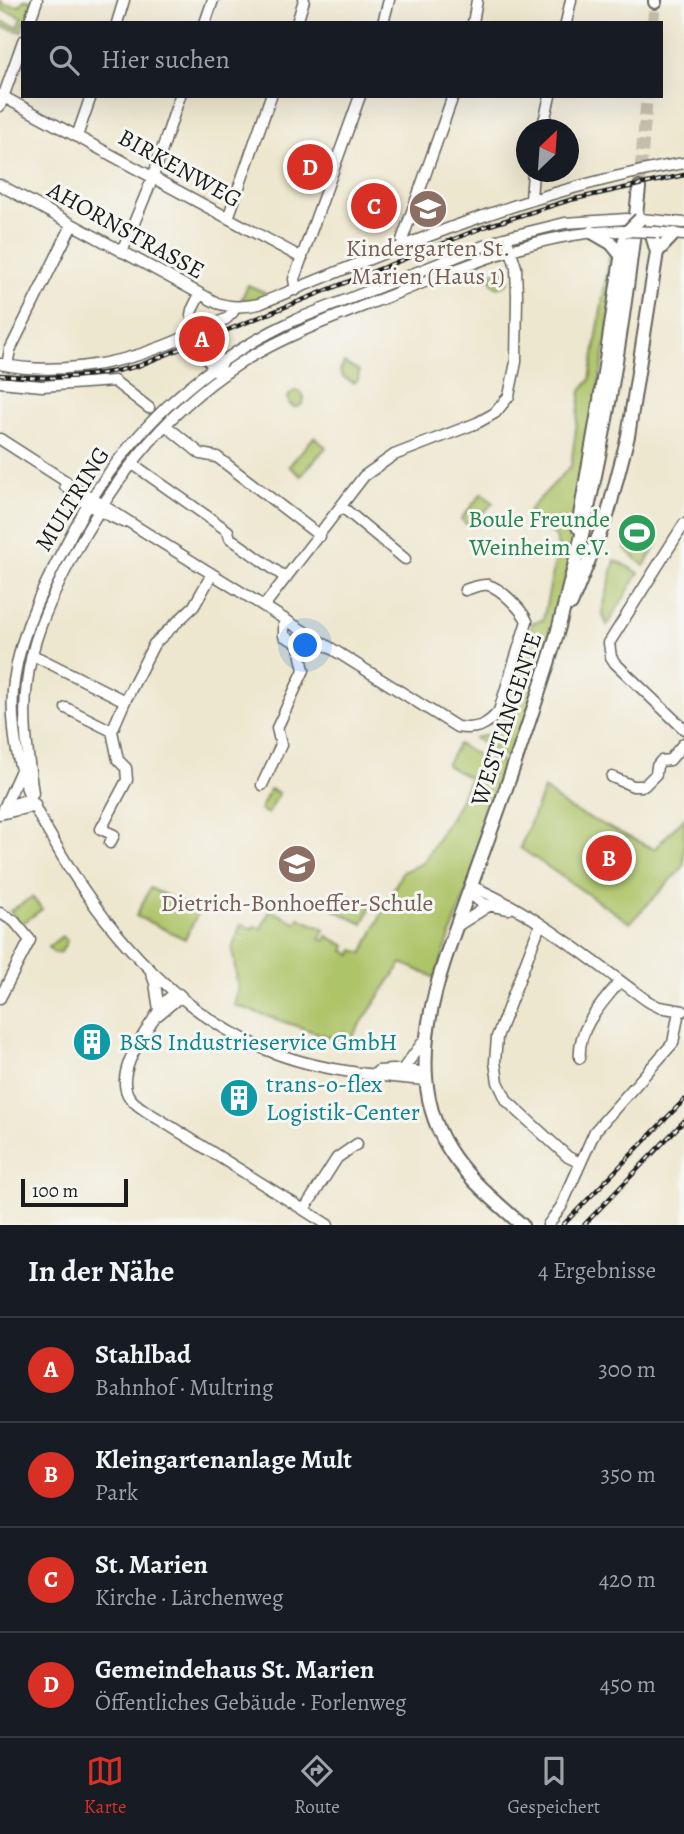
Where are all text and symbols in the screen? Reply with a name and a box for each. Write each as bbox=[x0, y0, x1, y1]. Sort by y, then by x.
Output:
search box bbox=[21, 21, 663, 98]
icon: search bbox=[45, 41, 83, 79]
text: Hier suchen bbox=[101, 42, 230, 77]
north arrow bbox=[516, 119, 579, 182]
street label: BIRKENWEG bbox=[113, 121, 247, 215]
pin: D bbox=[287, 141, 333, 193]
street label: AHORNSTRASSE bbox=[41, 173, 210, 286]
pin: C bbox=[351, 180, 397, 232]
school or university icon: Kindergarten St. Marien (Haus 1) bbox=[407, 188, 449, 230]
place label: Kindergarten St. Marien (Haus 1) bbox=[346, 232, 510, 292]
pin: A bbox=[179, 313, 225, 365]
street label: MULTRING bbox=[27, 441, 117, 557]
place label: Boule Freunde Weinheim e.V. bbox=[468, 503, 610, 563]
sports icon: Boule Freunde Weinheim e.V. bbox=[616, 512, 658, 554]
your location bbox=[288, 628, 322, 662]
street label: WESTTANGENTE bbox=[463, 628, 549, 811]
pin: B bbox=[586, 832, 632, 884]
school or university icon: Dietrich-Bonhoeffer-Schule bbox=[276, 843, 318, 885]
place label: Dietrich-Bonhoeffer-Schule bbox=[161, 887, 433, 919]
building icon: B&S Industrieservice GmbH bbox=[71, 1021, 113, 1063]
place label: B&S Industrieservice GmbH bbox=[119, 1026, 397, 1058]
place label: trans-o-flex Logistik-Center bbox=[266, 1068, 420, 1128]
building icon: trans-o-flex Logistik-Center bbox=[218, 1077, 260, 1119]
scale bar bbox=[21, 1176, 128, 1208]
text: 100 m bbox=[32, 1178, 78, 1204]
text: In der Nähe bbox=[28, 1251, 174, 1291]
text: 4 Ergebnisse bbox=[538, 1255, 656, 1286]
text: Stahlbad bbox=[95, 1337, 191, 1372]
text: A bbox=[44, 1354, 58, 1385]
text: 300 m bbox=[598, 1354, 656, 1385]
text: Bahnhof · Multring bbox=[95, 1372, 273, 1403]
text: Kleingartenanlage Mult bbox=[95, 1442, 352, 1477]
text: B bbox=[44, 1459, 58, 1490]
text: 350 m bbox=[601, 1459, 656, 1490]
text: Park bbox=[95, 1477, 138, 1508]
text: St. Marien bbox=[95, 1547, 208, 1582]
text: C bbox=[44, 1564, 58, 1595]
text: 420 m bbox=[599, 1564, 656, 1595]
text: Kirche · Lärchenweg bbox=[95, 1582, 283, 1613]
text: Gemeindehaus St. Marien bbox=[95, 1652, 374, 1687]
text: D bbox=[43, 1669, 59, 1700]
text: 450 m bbox=[600, 1669, 656, 1700]
text: Öffentliches Gebäude · Forlenweg bbox=[95, 1687, 407, 1718]
tab: Karte bbox=[84, 1752, 127, 1820]
tab: Route bbox=[294, 1752, 340, 1820]
tab: Gespeichert bbox=[508, 1752, 600, 1820]

